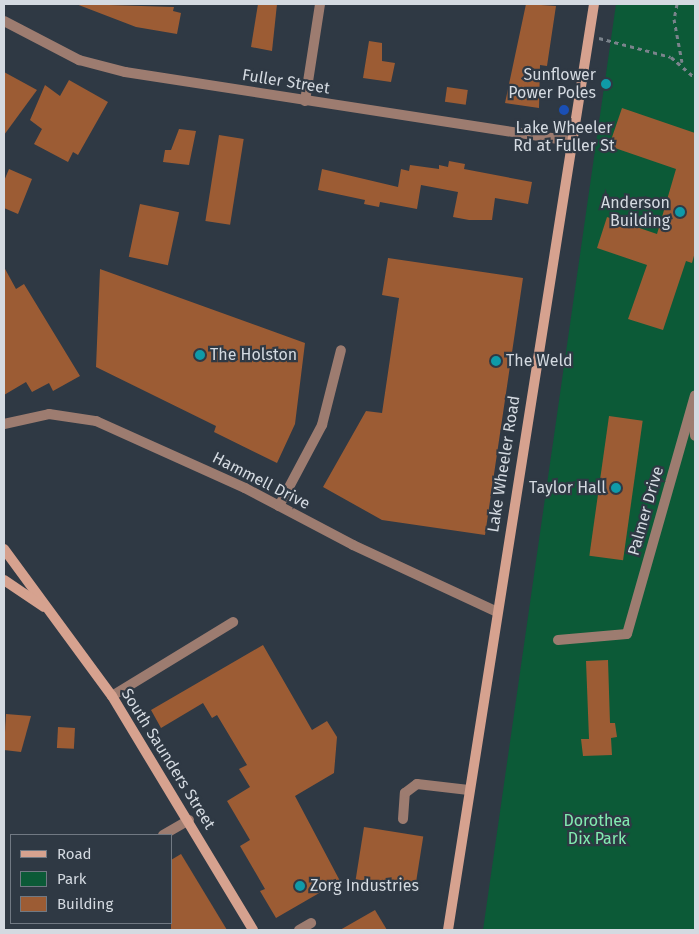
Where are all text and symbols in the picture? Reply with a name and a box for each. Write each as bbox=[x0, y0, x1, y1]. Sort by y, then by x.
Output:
place label: Sunflower Power Poles bbox=[508, 65, 596, 103]
street label: Fuller Street bbox=[241, 66, 331, 98]
marker: Sunflower Power Poles bbox=[600, 78, 612, 90]
marker: Lake Wheeler Rd at Fuller St bbox=[558, 104, 570, 116]
place label: Lake Wheeler Rd at Fuller St bbox=[513, 118, 615, 156]
place label: Anderson Building bbox=[601, 193, 670, 231]
marker: Anderson Building bbox=[674, 206, 686, 218]
place label: The Holston bbox=[210, 345, 297, 365]
marker: The Holston bbox=[194, 349, 206, 361]
place label: The Weld bbox=[506, 351, 573, 371]
marker: The Weld bbox=[490, 355, 502, 367]
street label: Lake Wheeler Road bbox=[484, 394, 524, 534]
street label: Hammell Drive bbox=[209, 448, 313, 514]
street label: Palmer Drive bbox=[624, 464, 668, 558]
place label: Taylor Hall bbox=[529, 478, 606, 498]
marker: Taylor Hall bbox=[610, 482, 622, 494]
street label: South Saunders Street bbox=[117, 685, 219, 833]
park label: Dorothea Dix Park bbox=[563, 811, 631, 849]
legend bbox=[10, 834, 172, 924]
text: Road bbox=[57, 845, 92, 863]
text: Park bbox=[57, 870, 87, 888]
place label: Zorg Industries bbox=[310, 876, 419, 896]
marker: Zorg Industries bbox=[294, 880, 306, 892]
text: Building bbox=[57, 895, 113, 913]

